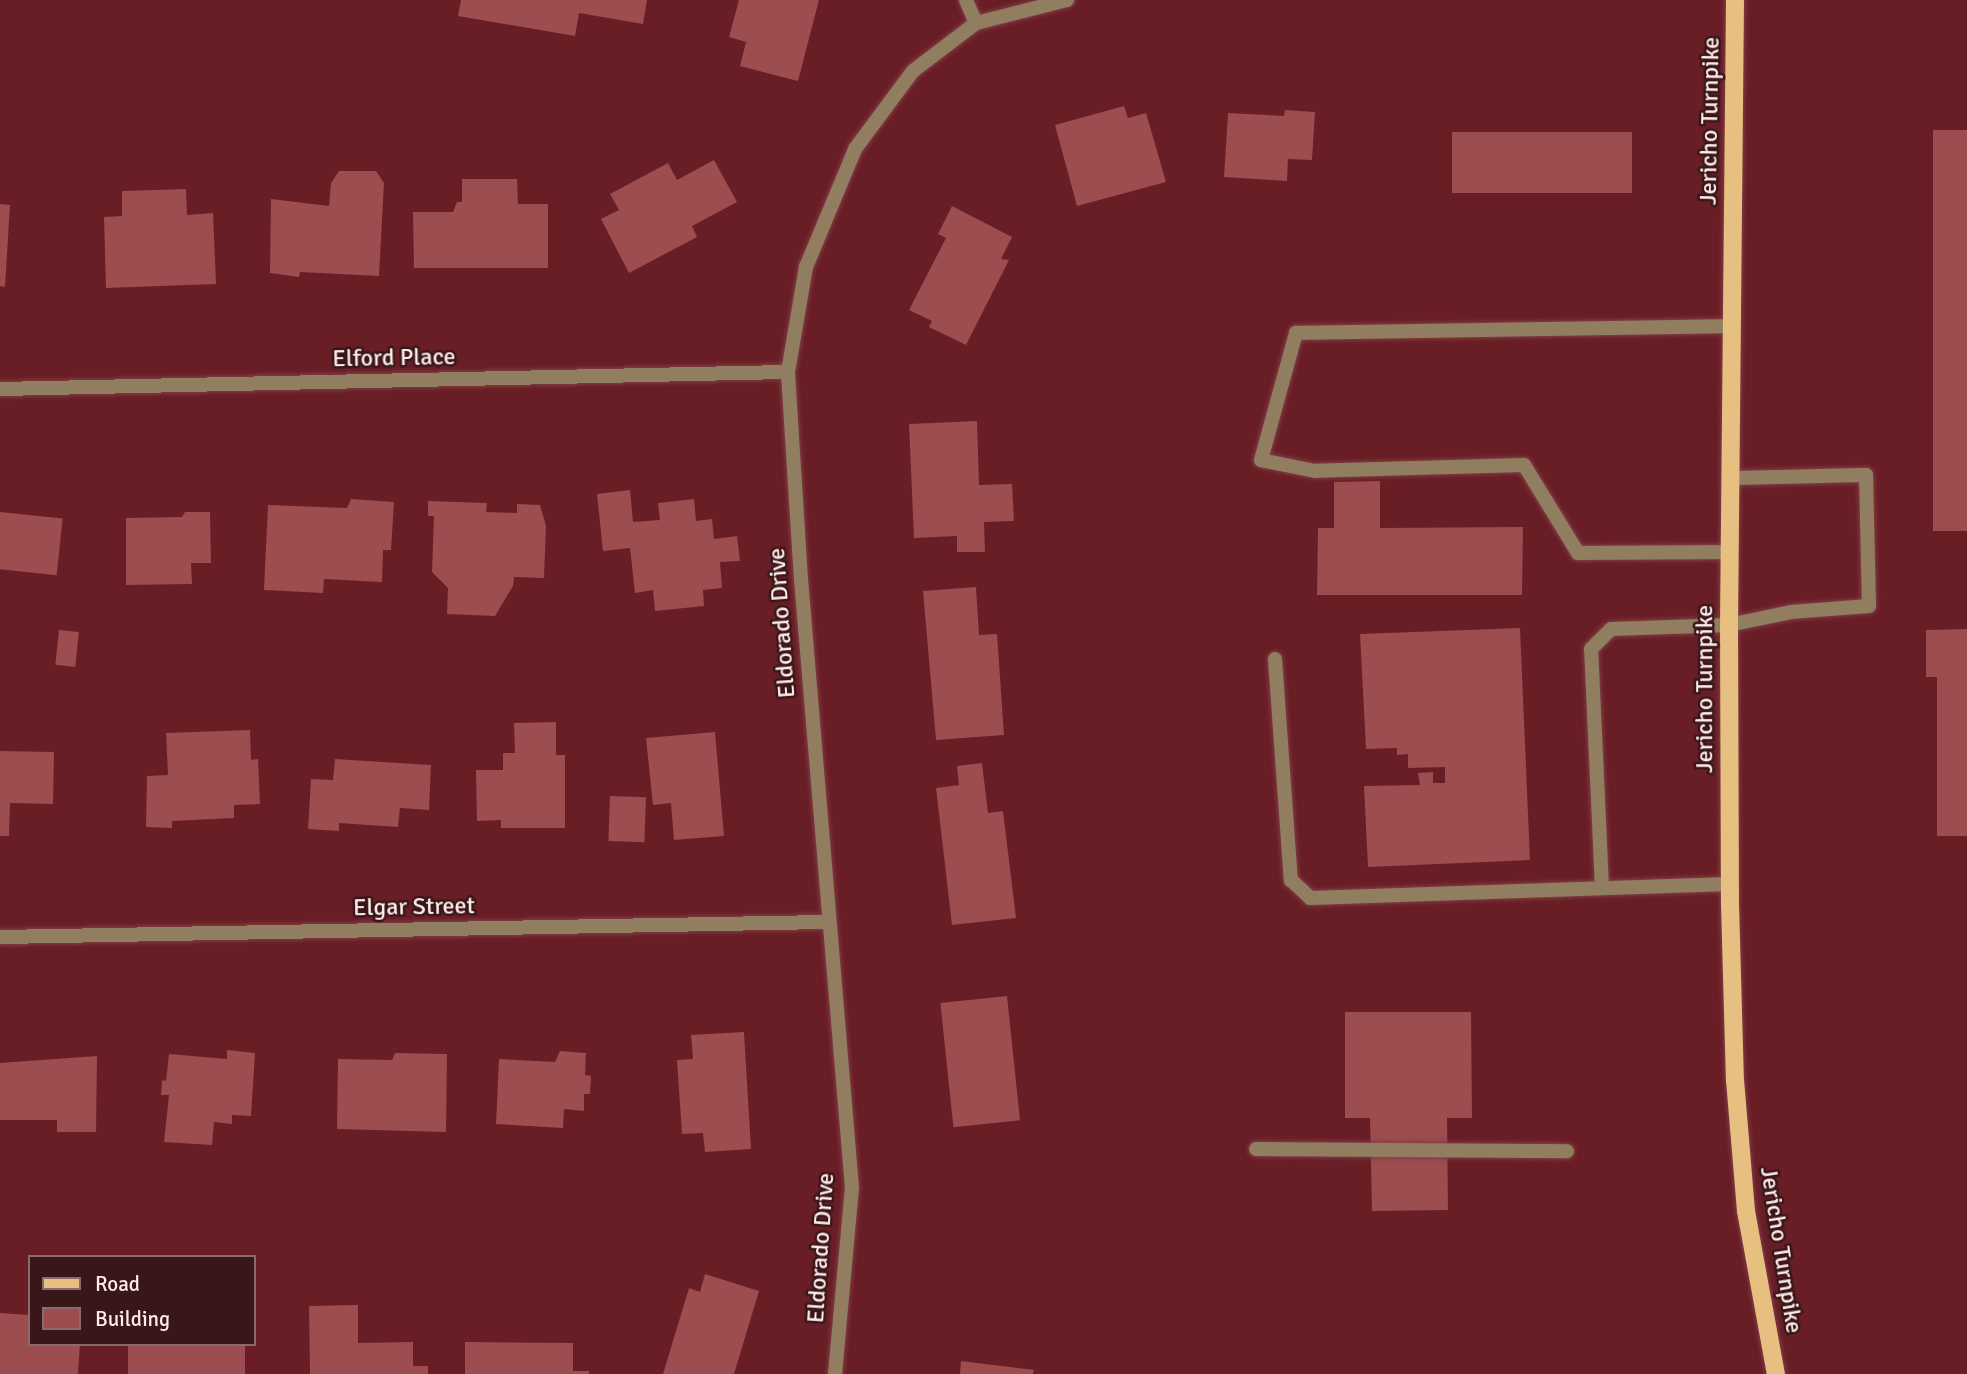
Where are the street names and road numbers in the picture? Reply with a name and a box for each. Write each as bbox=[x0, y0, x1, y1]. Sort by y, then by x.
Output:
street label: Jericho Turnpike bbox=[1694, 37, 1726, 205]
street label: Elford Place bbox=[332, 343, 456, 373]
street label: Eldorado Drive bbox=[762, 547, 802, 699]
street label: Jericho Turnpike bbox=[1691, 605, 1719, 773]
street label: Elgar Street bbox=[353, 892, 475, 922]
street label: Jericho Turnpike bbox=[1754, 1165, 1808, 1335]
street label: Eldorado Drive bbox=[801, 1172, 841, 1324]

